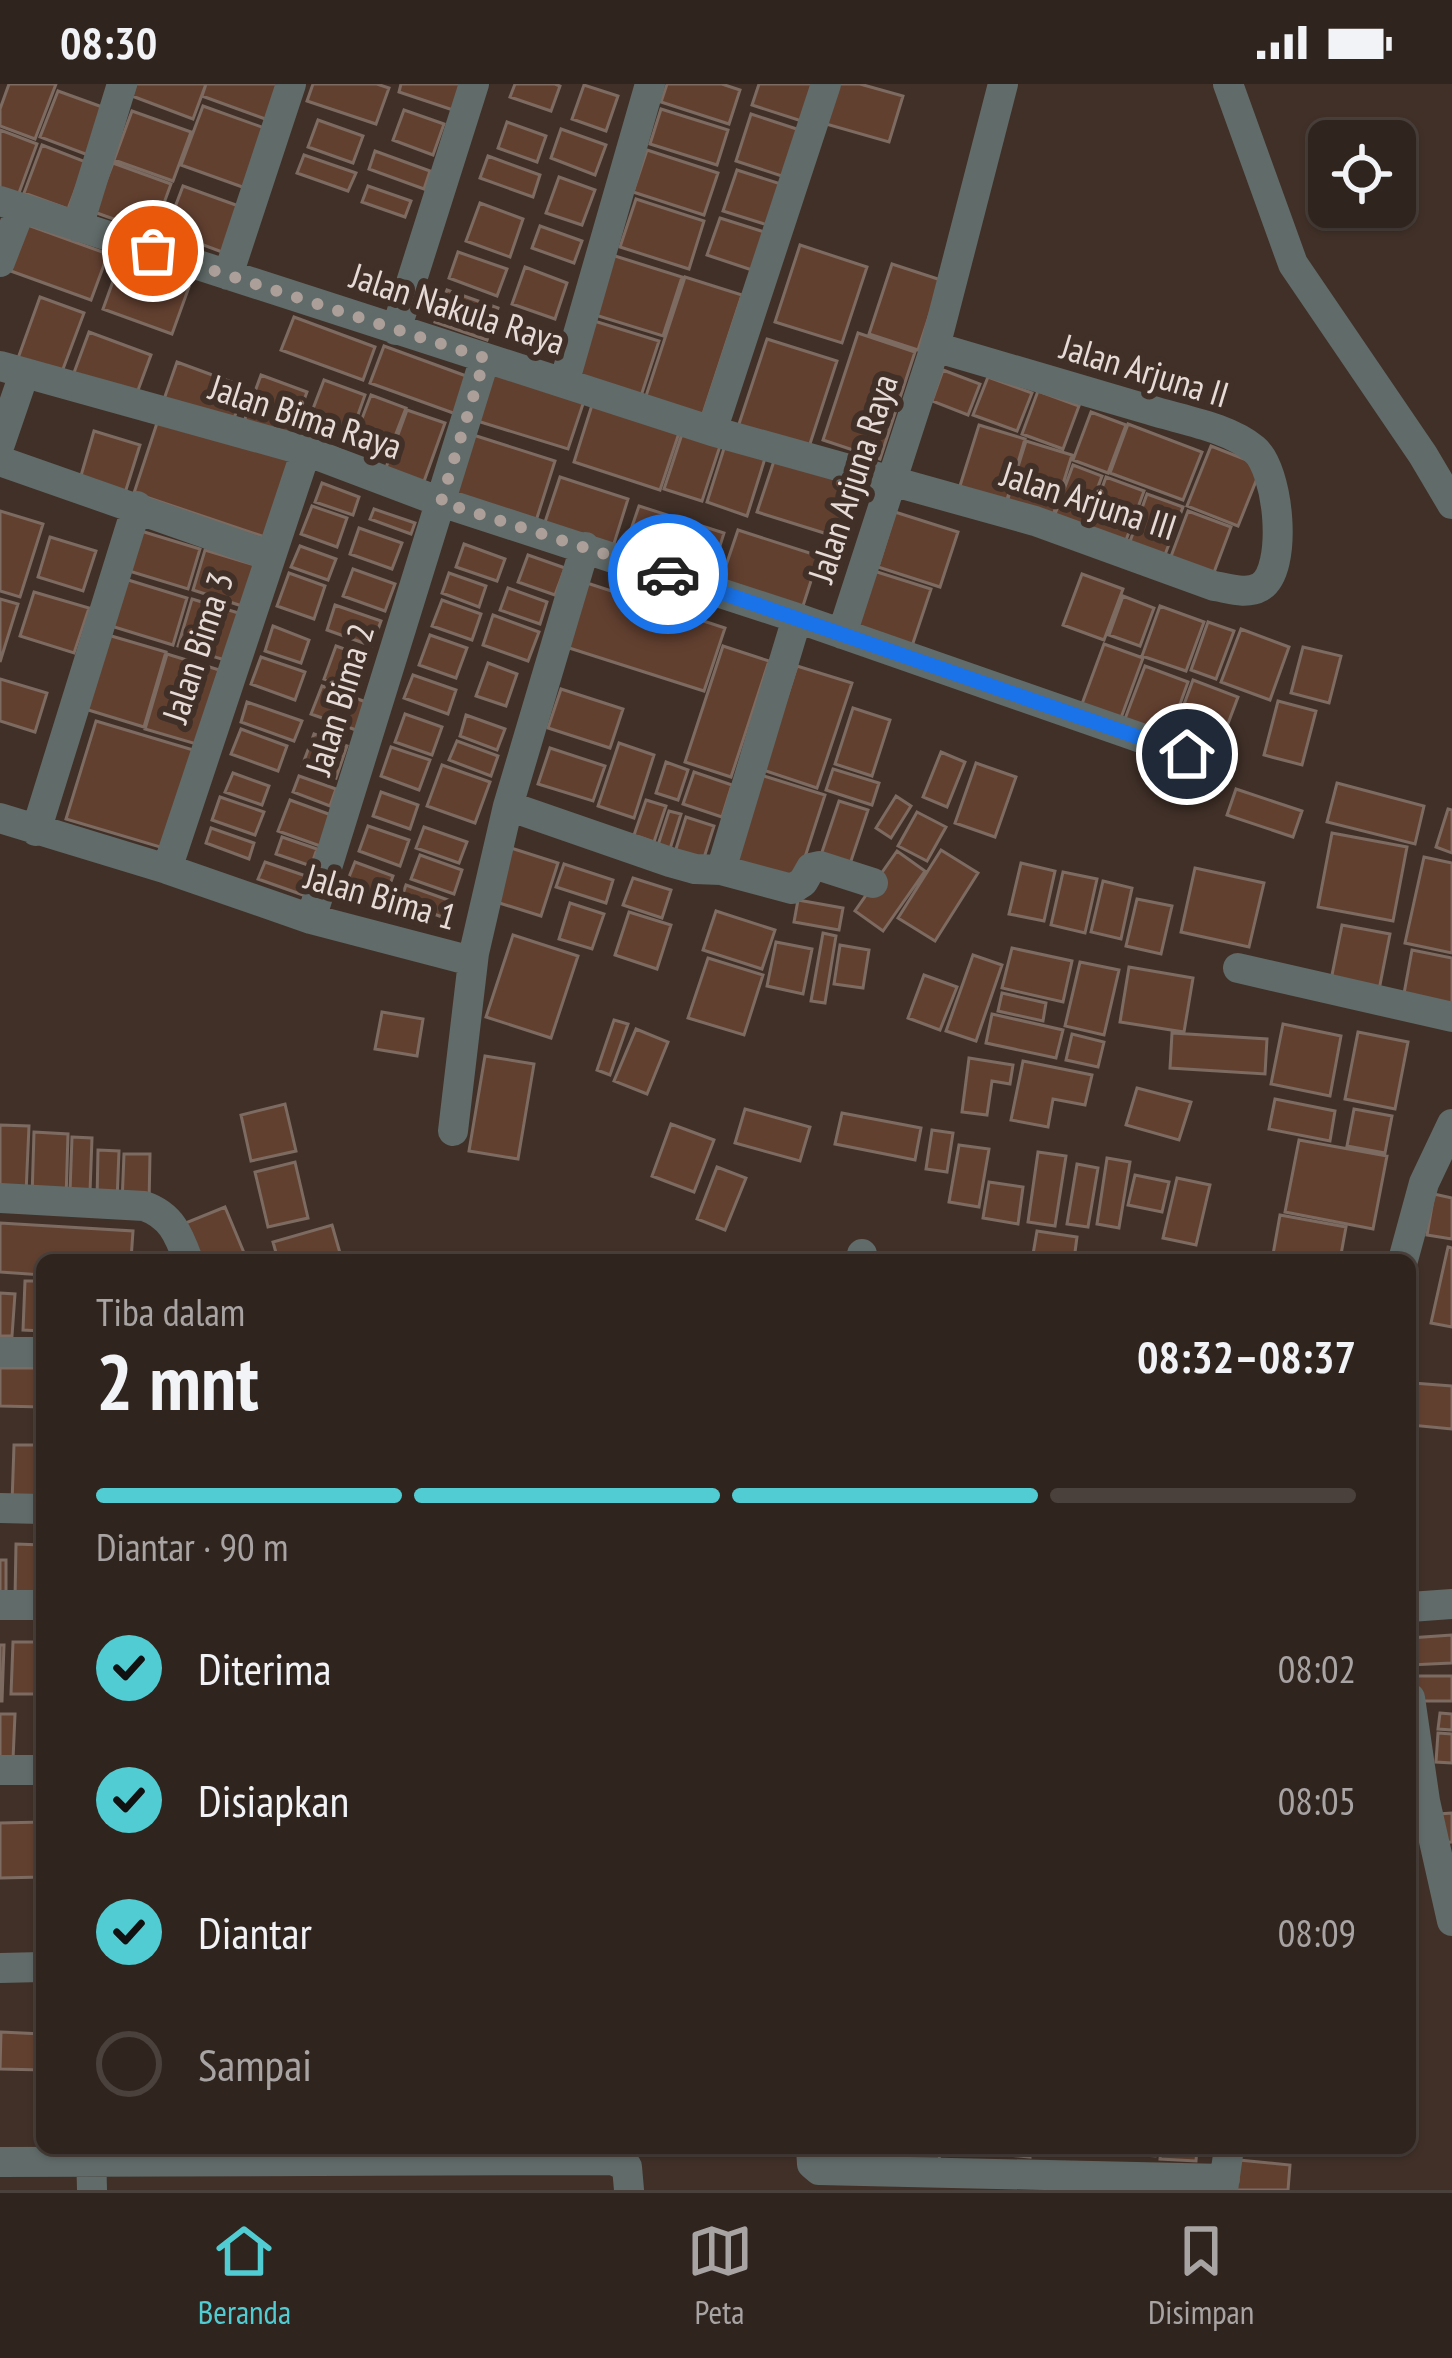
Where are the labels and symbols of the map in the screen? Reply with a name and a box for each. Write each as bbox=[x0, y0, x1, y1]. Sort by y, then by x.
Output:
pin bbox=[102, 200, 204, 302]
street label: Jalan Nakula Raya bbox=[344, 251, 571, 365]
street label: Jalan Arjuna II bbox=[1054, 322, 1235, 418]
street label: Jalan Bima Raya bbox=[203, 363, 408, 469]
street label: Jalan Arjuna Raya bbox=[796, 368, 908, 589]
street label: Jalan Arjuna III bbox=[994, 449, 1183, 550]
courier bbox=[608, 514, 728, 634]
street label: Jalan Bima 3 bbox=[150, 566, 243, 729]
street label: Jalan Bima 2 bbox=[293, 618, 384, 781]
pin bbox=[1136, 703, 1238, 805]
street label: Jalan Bima 1 bbox=[299, 852, 462, 940]

